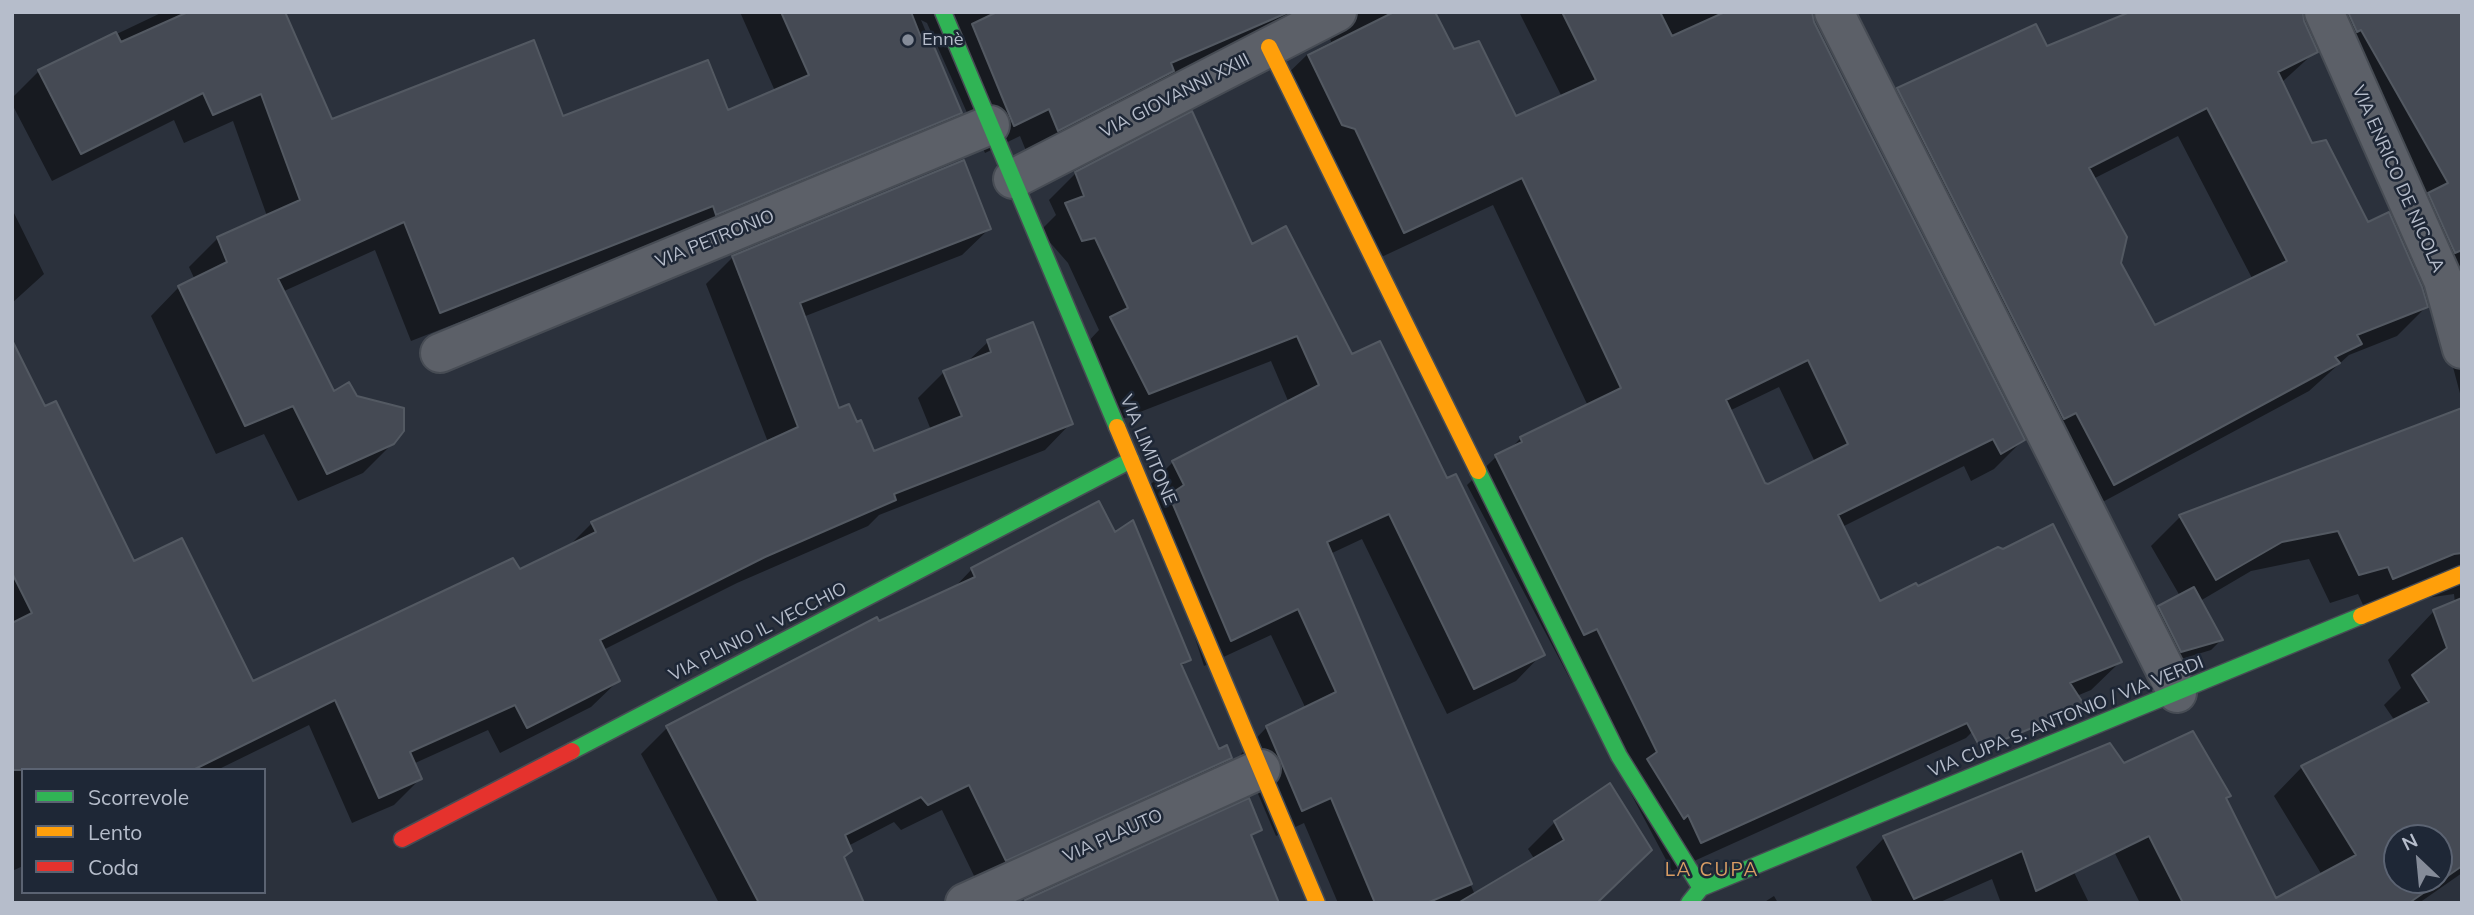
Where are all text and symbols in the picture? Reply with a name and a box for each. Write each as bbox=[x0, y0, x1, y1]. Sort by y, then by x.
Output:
place label: Ennè bbox=[922, 29, 963, 51]
marker: Ennè bbox=[900, 32, 916, 48]
street label: VIA GIOVANNI XXIII bbox=[1097, 49, 1253, 143]
street label: VIA ENRICO DE NICOLA bbox=[2347, 82, 2449, 276]
street label: VIA PETRONIO bbox=[652, 205, 778, 273]
street label: VIA LIMITONE bbox=[1115, 392, 1181, 508]
street label: VIA PLINIO IL VECCHIO bbox=[665, 578, 851, 686]
street label: VIA CUPA S. ANTONIO / VIA VERDI bbox=[1925, 652, 2207, 782]
legend bbox=[21, 768, 266, 894]
text: Scorrevole bbox=[88, 784, 189, 810]
street label: VIA PLAUTO bbox=[1060, 804, 1166, 868]
text: Lento bbox=[88, 819, 142, 845]
north arrow bbox=[2383, 824, 2453, 894]
text: N bbox=[2398, 828, 2421, 856]
text: Coda bbox=[88, 854, 139, 880]
district label: LA CUPA bbox=[1666, 859, 1758, 881]

